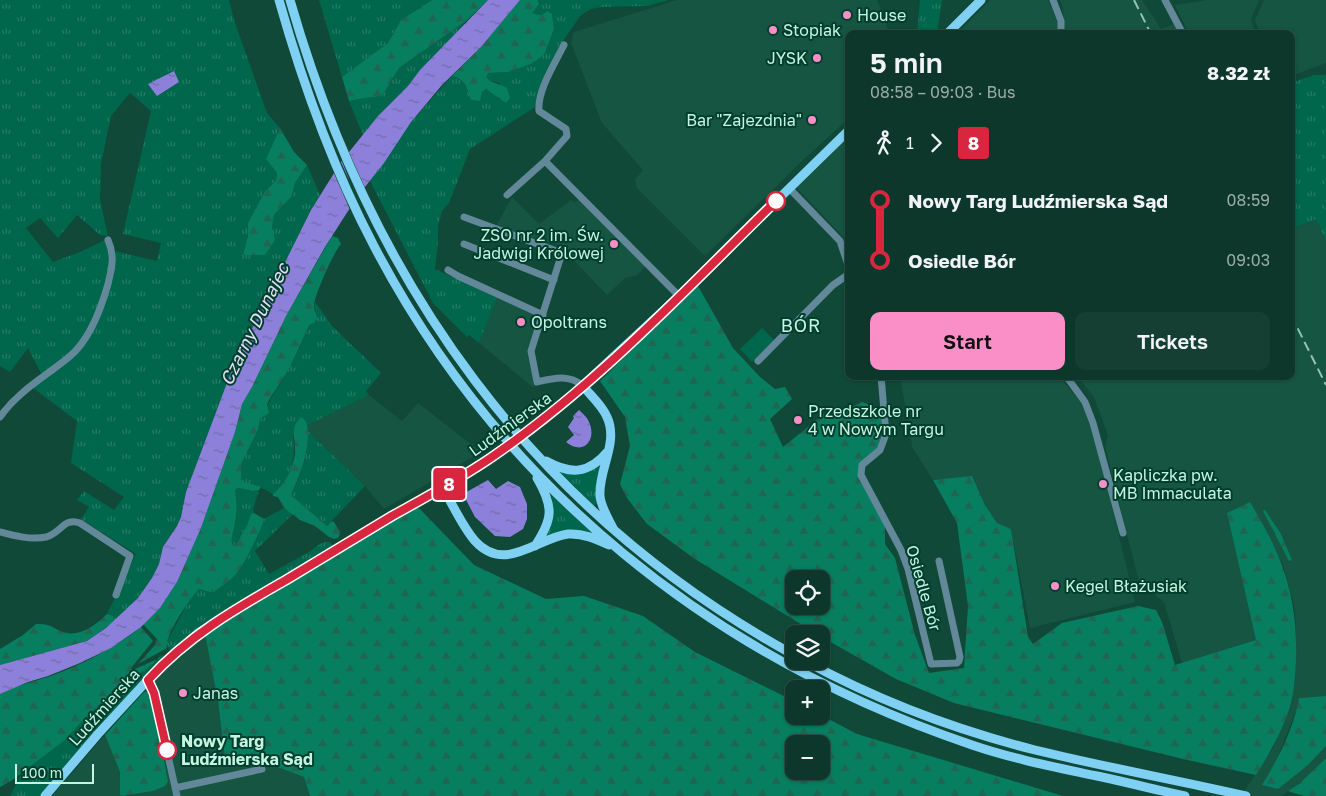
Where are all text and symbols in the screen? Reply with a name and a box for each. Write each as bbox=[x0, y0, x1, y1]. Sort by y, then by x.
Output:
place label: House bbox=[857, 5, 906, 25]
marker: House bbox=[841, 9, 853, 21]
place label: Stopiak bbox=[783, 20, 841, 40]
marker: Stopiak bbox=[767, 24, 779, 36]
text: 5 min bbox=[870, 46, 943, 79]
place label: JYSK bbox=[767, 48, 807, 68]
marker: JYSK bbox=[811, 52, 823, 64]
text: 8.32 zł bbox=[1207, 61, 1270, 84]
text: 08:58 – 09:03 · Bus bbox=[870, 82, 1015, 102]
place label: Bar "Zajezdnia" bbox=[686, 110, 802, 130]
marker: Bar "Zajezdnia" bbox=[806, 114, 818, 126]
icon: walk bbox=[870, 129, 898, 157]
icon: forward bbox=[922, 129, 950, 157]
text: 8 bbox=[968, 132, 979, 154]
text: 1 bbox=[906, 133, 914, 153]
text: Nowy Targ Ludźmierska Sąd bbox=[908, 189, 1168, 212]
text: 08:59 bbox=[1227, 190, 1270, 210]
unlabelled marker bbox=[766, 191, 786, 211]
place label: ZSO nr 2 im. Św. Jadwigi Królowej bbox=[473, 225, 604, 263]
marker: ZSO nr 2 im. Św. Jadwigi Królowej bbox=[608, 238, 620, 250]
text: Osiedle Bór bbox=[908, 249, 1016, 272]
text: 09:03 bbox=[1226, 250, 1270, 270]
water label: Czarny Dunajec bbox=[215, 258, 294, 389]
place label: Opoltrans bbox=[531, 312, 607, 332]
button: Start bbox=[870, 312, 1065, 370]
button: Tickets bbox=[1075, 312, 1270, 370]
district label: BÓR bbox=[781, 314, 821, 336]
marker: Opoltrans bbox=[515, 316, 527, 328]
street label: Ludźmierska bbox=[465, 387, 555, 461]
place label: Przedszkole nr 4 w Nowym Targu bbox=[808, 401, 944, 439]
marker: Przedszkole nr 4 w Nowym Targu bbox=[792, 414, 804, 426]
place label: Kapliczka pw. MB Immaculata bbox=[1113, 465, 1232, 503]
line badge: 8 bbox=[433, 468, 465, 500]
text: 8 bbox=[443, 473, 455, 495]
marker: Kapliczka pw. MB Immaculata bbox=[1097, 478, 1109, 490]
street label: Osiedle Bór bbox=[902, 543, 946, 633]
map controls bbox=[785, 570, 830, 780]
button: locate bbox=[785, 570, 830, 615]
place label: Kegel Błażusiak bbox=[1065, 576, 1187, 596]
marker: Kegel Błażusiak bbox=[1049, 580, 1061, 592]
button: layers bbox=[785, 625, 830, 670]
street label: Ludźmierska bbox=[64, 664, 144, 750]
button: + bbox=[785, 680, 830, 725]
place label: Janas bbox=[193, 683, 238, 703]
marker: Janas bbox=[177, 687, 189, 699]
place label: Nowy Targ Ludźmierska Sąd bbox=[181, 731, 313, 769]
button: − bbox=[785, 735, 830, 780]
marker: Nowy Targ Ludźmierska Sąd bbox=[157, 740, 177, 760]
scale bar bbox=[15, 761, 94, 784]
text: 100 m bbox=[22, 764, 62, 781]

